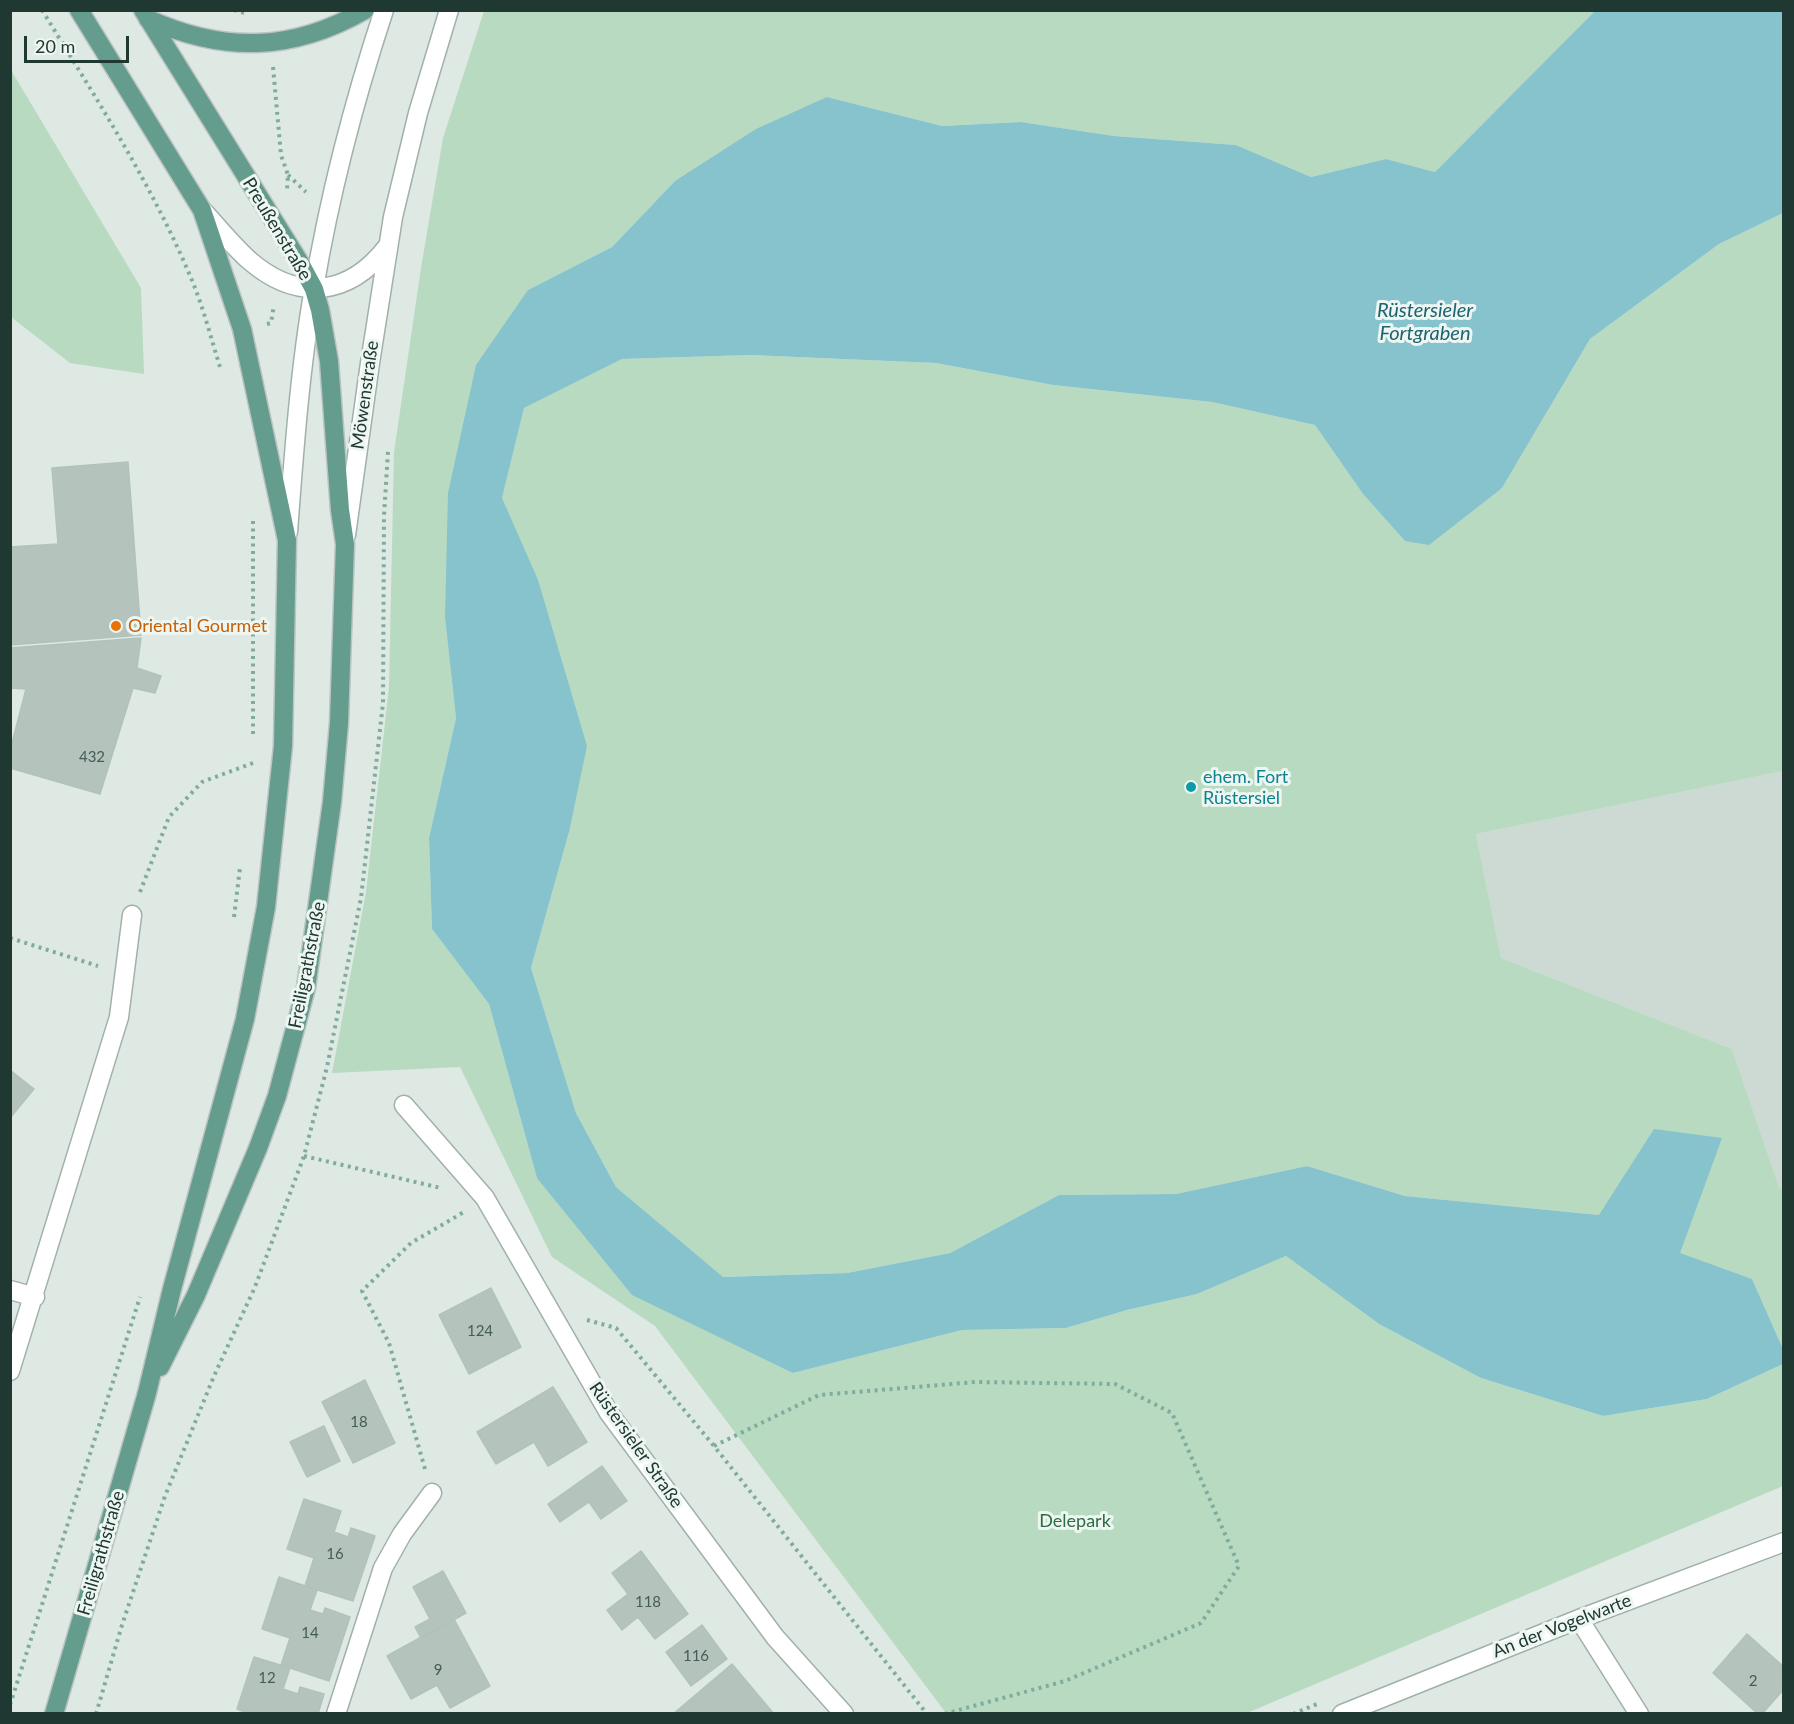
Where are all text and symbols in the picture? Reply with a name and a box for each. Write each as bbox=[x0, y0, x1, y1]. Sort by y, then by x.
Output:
scale bar bbox=[27, 24, 132, 62]
text: 20 m bbox=[35, 35, 75, 57]
street label: Preußenstraße bbox=[238, 174, 316, 284]
water label: Rüstersieler Fortgraben bbox=[1377, 299, 1473, 346]
street label: Möwenstraße bbox=[347, 339, 383, 451]
place label: Oriental Gourmet bbox=[128, 615, 267, 637]
marker: Oriental Gourmet bbox=[109, 619, 123, 633]
house number: 432 bbox=[79, 748, 105, 766]
place label: ehem. Fort Rüstersiel bbox=[1203, 766, 1288, 808]
marker: ehem. Fort Rüstersiel bbox=[1184, 780, 1198, 794]
street label: Freiligrathstraße bbox=[284, 900, 330, 1030]
house number: 124 bbox=[467, 1322, 493, 1340]
street label: Rüstersieler Straße bbox=[584, 1378, 688, 1512]
house number: 18 bbox=[350, 1413, 368, 1431]
street label: Freiligrathstraße bbox=[73, 1488, 129, 1618]
park label: Delepark bbox=[1039, 1510, 1111, 1532]
house number: 16 bbox=[326, 1545, 344, 1563]
street label: An der Vogelwarte bbox=[1490, 1590, 1634, 1662]
house number: 118 bbox=[635, 1593, 661, 1611]
house number: 14 bbox=[301, 1624, 319, 1642]
house number: 116 bbox=[683, 1647, 709, 1665]
house number: 9 bbox=[434, 1661, 442, 1679]
house number: 12 bbox=[258, 1669, 276, 1687]
house number: 2 bbox=[1749, 1672, 1757, 1690]

